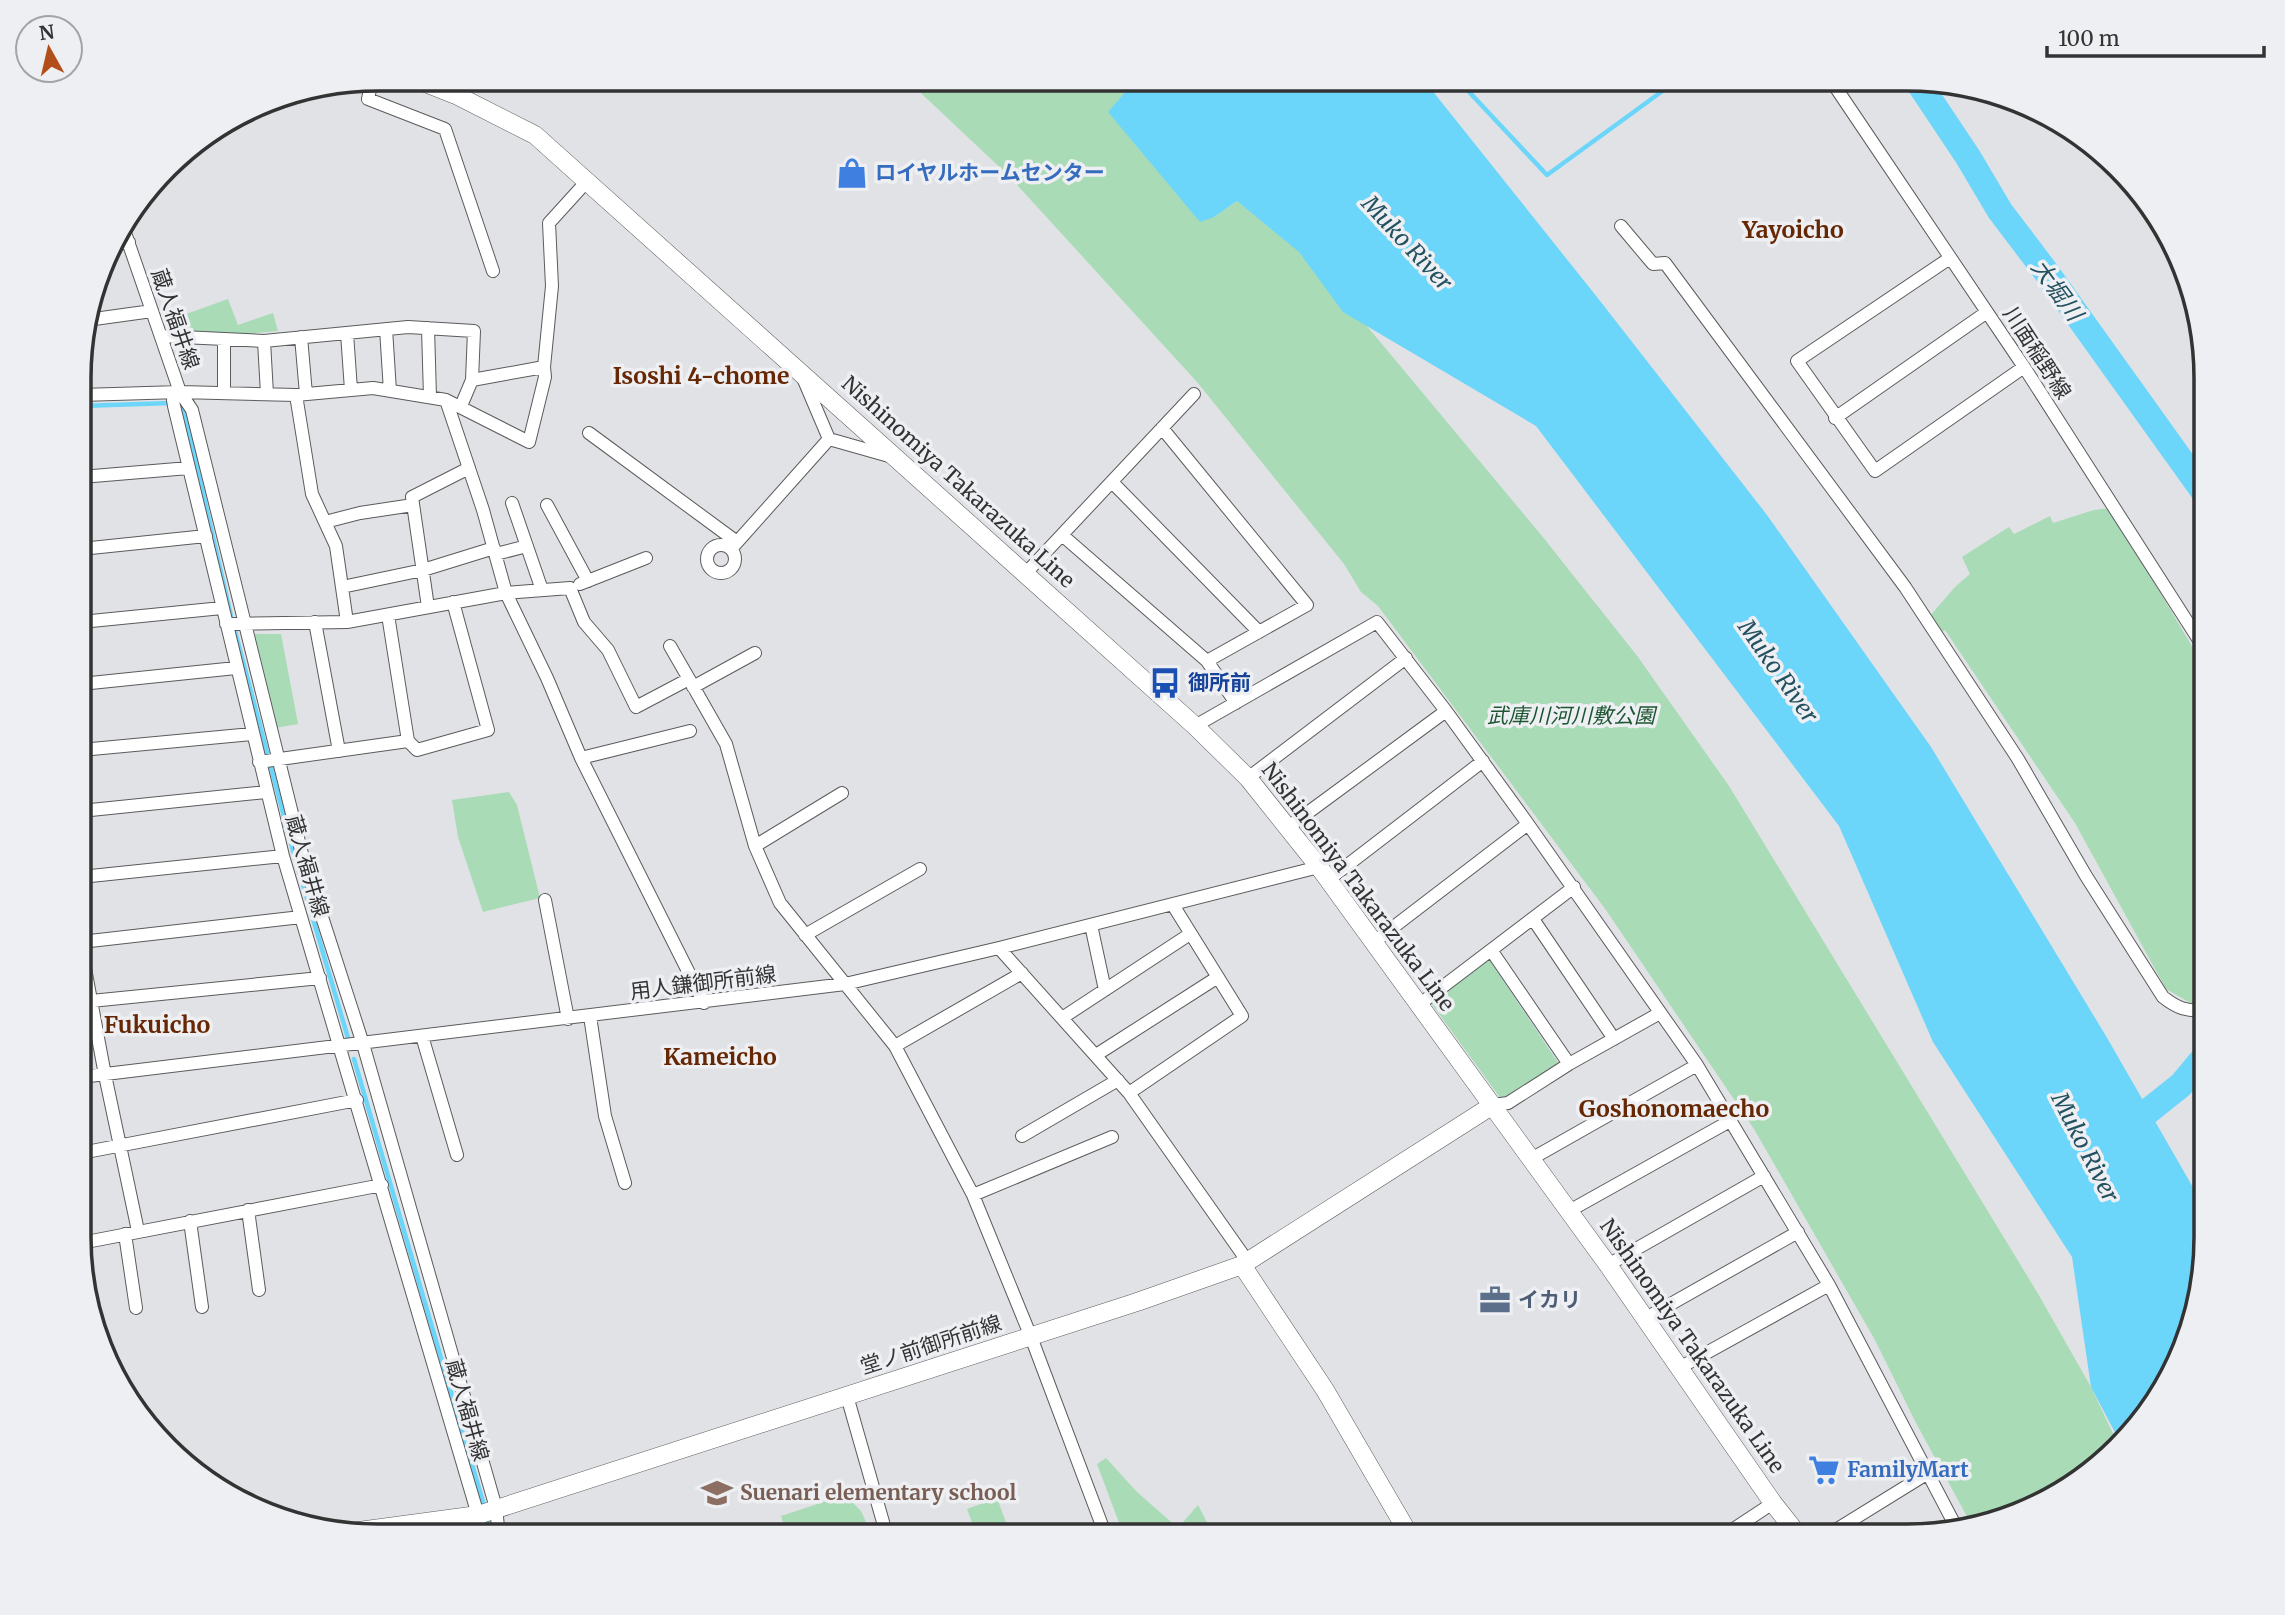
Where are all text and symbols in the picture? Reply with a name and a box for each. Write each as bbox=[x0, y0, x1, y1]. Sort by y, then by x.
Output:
north arrow bbox=[14, 14, 84, 84]
scale bar bbox=[2047, 14, 2264, 58]
text: N bbox=[38, 19, 56, 45]
text: 100 m bbox=[2058, 25, 2120, 52]
shop icon: ロイヤルホームセンター bbox=[835, 156, 869, 190]
place label: ロイヤルホームセンター bbox=[875, 159, 1105, 186]
water label: Muko River bbox=[1355, 188, 1459, 297]
district label: Yayoicho bbox=[1741, 215, 1844, 244]
water label: 大堀川 bbox=[2025, 253, 2091, 329]
street label: 蔵人福井線 bbox=[146, 265, 205, 373]
street label: 川面稲野線 bbox=[1998, 301, 2077, 404]
district label: Isoshi 4-chome bbox=[613, 361, 789, 390]
street label: Nishinomiya Takarazuka Line bbox=[836, 370, 1080, 593]
water label: Muko River bbox=[1732, 613, 1825, 729]
bus stop icon: 御所前 bbox=[1148, 666, 1182, 700]
place label: 御所前 bbox=[1188, 669, 1251, 696]
park label: 武庫川河川敷公園 bbox=[1487, 702, 1658, 729]
street label: Nishinomiya Takarazuka Line bbox=[1256, 757, 1461, 1016]
street label: 蔵人福井線 bbox=[280, 812, 335, 920]
street label: 用人鎌御所前線 bbox=[628, 960, 778, 1005]
district label: Fukuicho bbox=[104, 1010, 211, 1039]
district label: Kameicho bbox=[663, 1042, 777, 1071]
water label: Muko River bbox=[2045, 1086, 2126, 1207]
district label: Goshonomaecho bbox=[1579, 1094, 1769, 1123]
street label: Nishinomiya Takarazuka Line bbox=[1594, 1213, 1791, 1478]
office icon: イカリ bbox=[1478, 1283, 1512, 1317]
place label: イカリ bbox=[1518, 1286, 1581, 1313]
street label: 堂ノ前御所前線 bbox=[857, 1309, 1005, 1380]
street label: 蔵人福井線 bbox=[440, 1356, 495, 1464]
supermarket icon: FamilyMart bbox=[1807, 1453, 1841, 1487]
place label: FamilyMart bbox=[1847, 1456, 1969, 1483]
school or university icon: Suenari elementary school bbox=[700, 1476, 734, 1510]
place label: Suenari elementary school bbox=[740, 1479, 1016, 1506]

